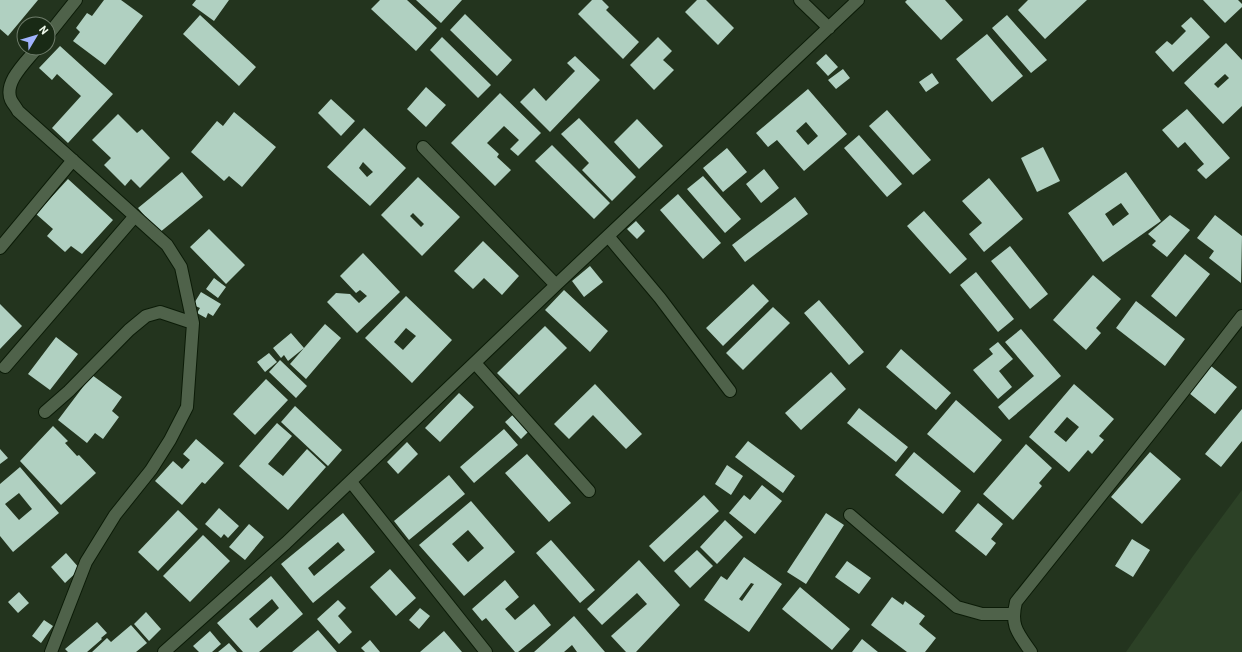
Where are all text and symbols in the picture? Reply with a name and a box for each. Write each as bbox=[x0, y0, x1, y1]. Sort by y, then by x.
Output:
north arrow bbox=[16, 16, 56, 56]
text: N bbox=[37, 23, 52, 36]

